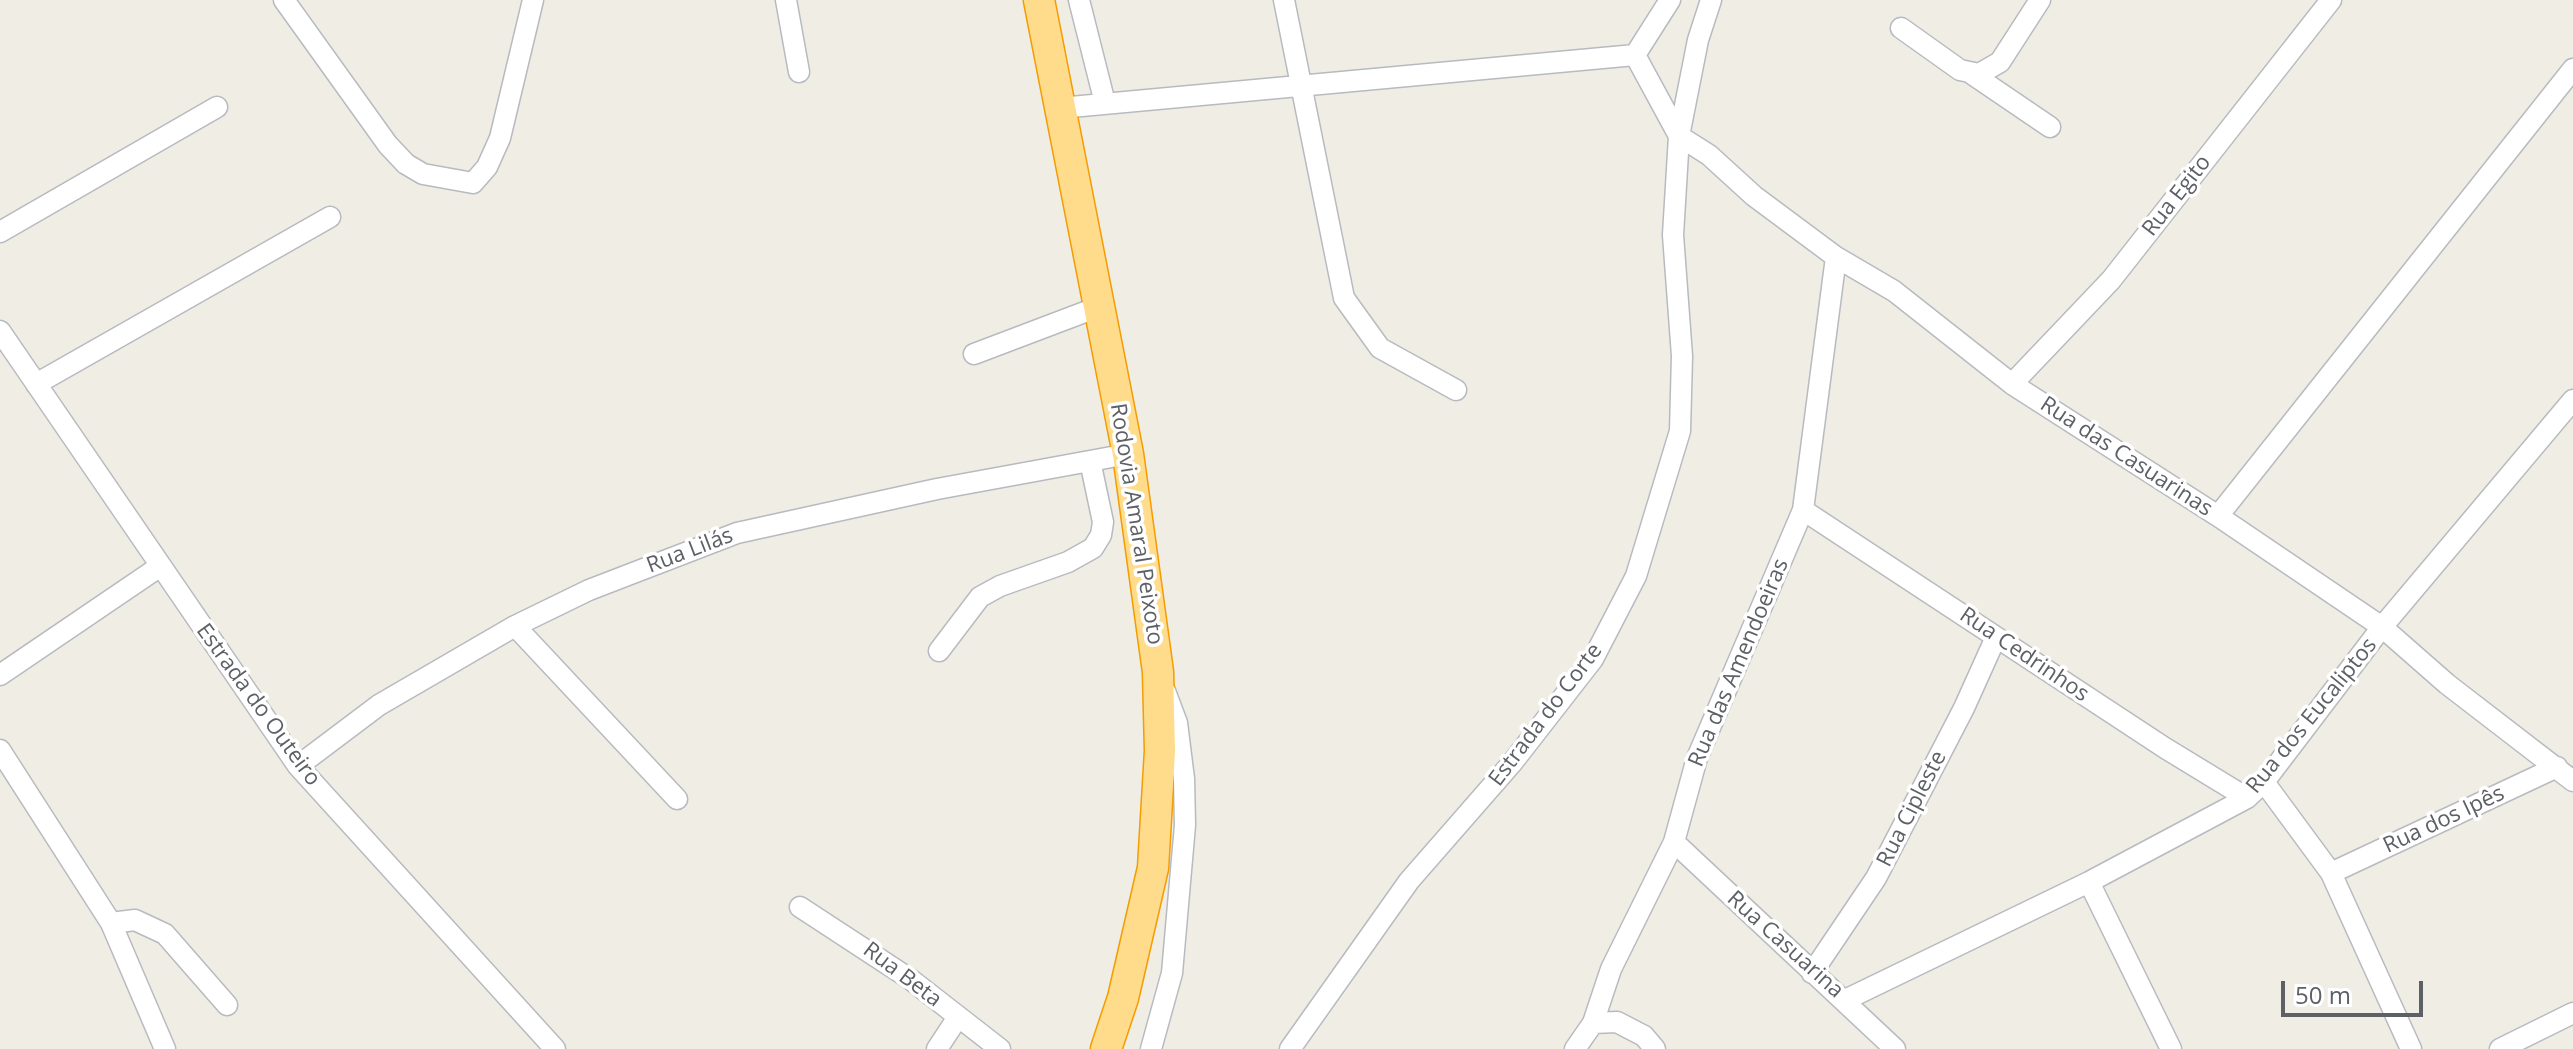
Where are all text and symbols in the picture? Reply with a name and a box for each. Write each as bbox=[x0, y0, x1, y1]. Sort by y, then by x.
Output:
street label: Rua Egito bbox=[2137, 150, 2217, 242]
street label: Rua das Casuarinas bbox=[2035, 391, 2217, 523]
street label: Rodovia Amaral Peixoto bbox=[1104, 401, 1168, 647]
street label: Rua Lilás bbox=[643, 522, 737, 580]
street label: Rua das Amendoeiras bbox=[1683, 555, 1795, 771]
street label: Rua Cedrinhos bbox=[1954, 602, 2094, 708]
street label: Estrada do Outeiro bbox=[190, 619, 326, 791]
street label: Rua dos Eucaliptos bbox=[2241, 633, 2383, 799]
street label: Estrada do Corte bbox=[1484, 638, 1608, 792]
street label: Rua Cipleste bbox=[1872, 747, 1952, 871]
street label: Rua dos Ipês bbox=[2379, 780, 2509, 860]
street label: Rua Casuarina bbox=[1721, 886, 1849, 1004]
street label: Rua Beta bbox=[857, 937, 947, 1013]
scale bar bbox=[2285, 965, 2427, 1015]
text: 50 m bbox=[2295, 978, 2351, 1011]

